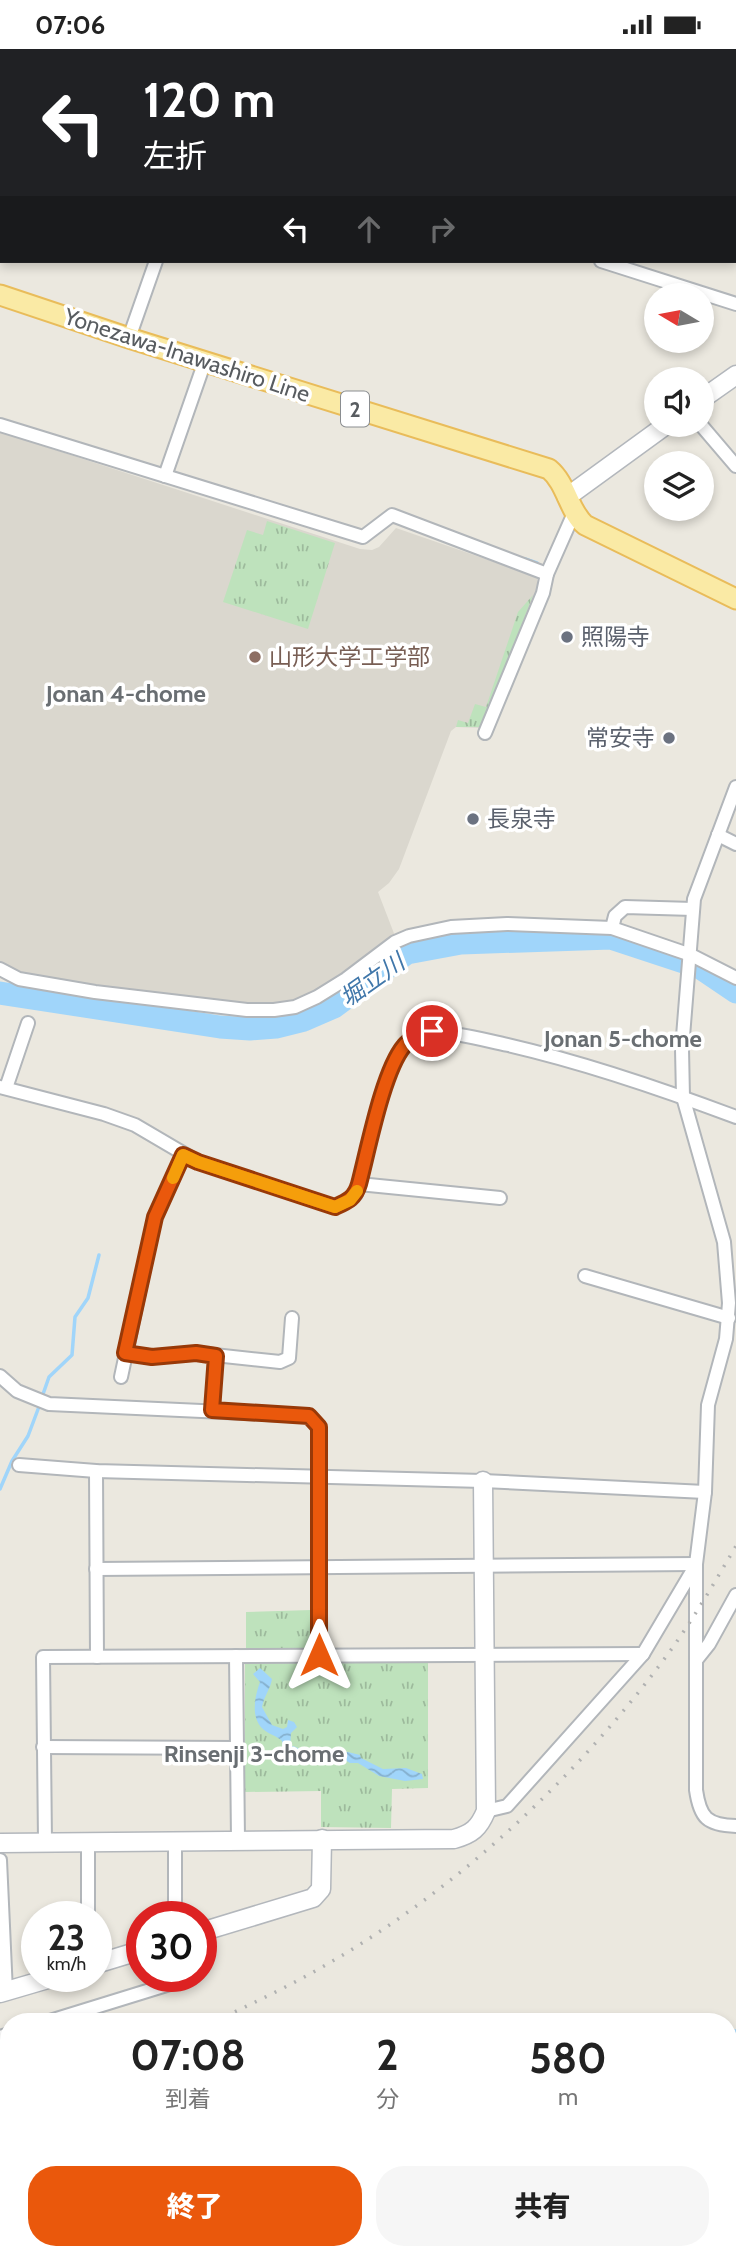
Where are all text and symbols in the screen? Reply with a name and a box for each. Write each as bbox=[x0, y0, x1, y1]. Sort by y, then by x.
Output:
text: 07:06 bbox=[35, 9, 105, 41]
text: 120 m bbox=[143, 70, 275, 129]
icon: left bbox=[28, 77, 119, 168]
text: 左折 bbox=[143, 136, 207, 175]
icon: left bbox=[277, 210, 315, 248]
icon: ahead bbox=[350, 210, 388, 248]
icon: right bbox=[423, 210, 461, 248]
north arrow bbox=[644, 283, 714, 353]
map controls bbox=[644, 283, 714, 521]
street label: Yonezawa-Inawashiro Line bbox=[60, 302, 314, 408]
button: sound bbox=[644, 367, 714, 437]
road number: 2 bbox=[341, 391, 369, 427]
button: layers bbox=[644, 451, 714, 521]
place label: 照陽寺 bbox=[581, 623, 650, 651]
marker: 照陽寺 bbox=[559, 629, 575, 645]
place label: 山形大学工学部 bbox=[269, 643, 430, 671]
marker: 山形大学工学部 bbox=[247, 649, 263, 665]
district label: Jonan 4-chome bbox=[45, 679, 206, 708]
place label: 常安寺 bbox=[586, 724, 655, 752]
marker: 常安寺 bbox=[661, 730, 677, 746]
place label: 長泉寺 bbox=[487, 805, 556, 833]
marker: 長泉寺 bbox=[465, 811, 481, 827]
water label: 堀立川 bbox=[334, 946, 412, 1013]
pin bbox=[402, 1001, 462, 1061]
icon: arrive bbox=[413, 1012, 451, 1050]
district label: Jonan 5-chome bbox=[543, 1024, 702, 1053]
position arrow bbox=[282, 1618, 356, 1692]
district label: Rinsenji 3-chome bbox=[164, 1739, 344, 1768]
speed limit sign: 30 bbox=[126, 1901, 217, 1992]
text: 23 bbox=[48, 1916, 85, 1959]
text: km/h bbox=[47, 1953, 86, 1975]
text: 07:08 bbox=[130, 2029, 246, 2081]
text: 2 bbox=[376, 2029, 399, 2081]
text: 580 bbox=[529, 2032, 607, 2084]
text: m bbox=[558, 2083, 578, 2111]
text: 到着 bbox=[165, 2085, 211, 2113]
text: 分 bbox=[376, 2085, 399, 2113]
button: 終了 bbox=[28, 2166, 362, 2246]
button: 共有 bbox=[376, 2166, 709, 2246]

